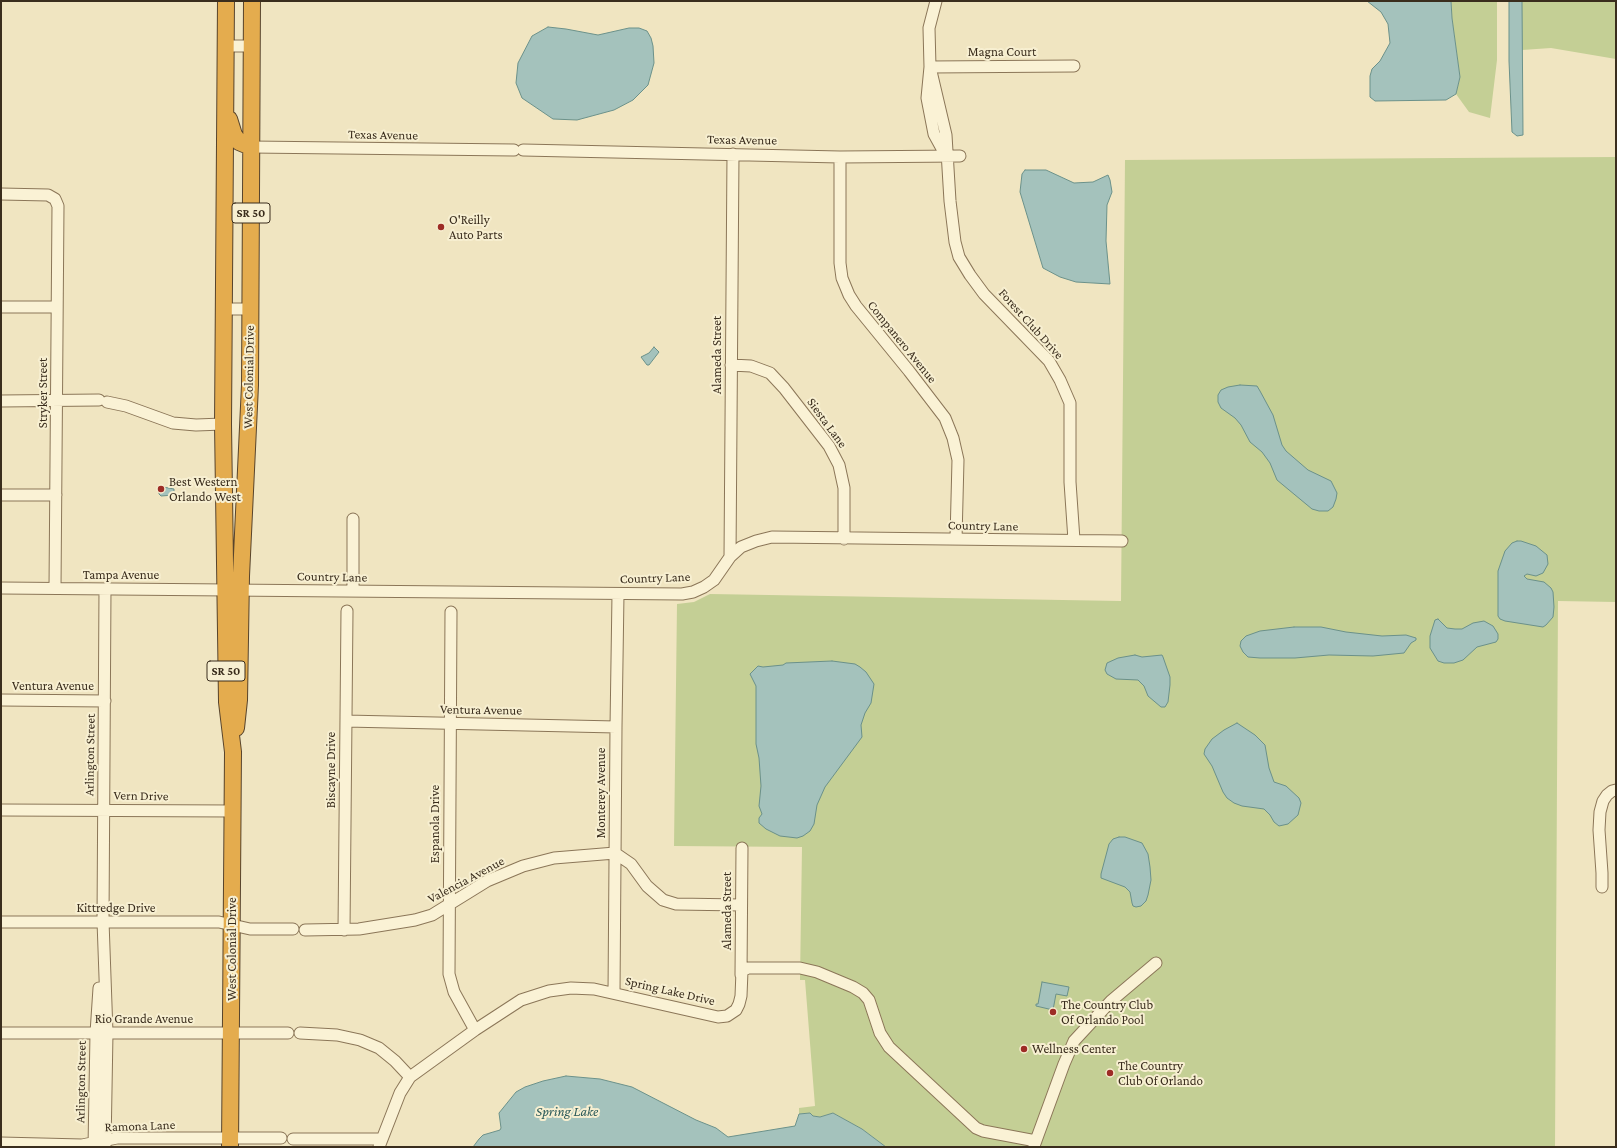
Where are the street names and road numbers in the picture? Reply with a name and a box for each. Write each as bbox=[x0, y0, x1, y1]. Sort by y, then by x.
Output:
street label: Magna Court bbox=[968, 44, 1036, 60]
street label: Texas Avenue bbox=[348, 127, 418, 143]
street label: Texas Avenue bbox=[707, 132, 777, 148]
road number: SR 50 bbox=[232, 203, 270, 223]
street label: Forest Club Drive bbox=[995, 285, 1067, 363]
street label: Companero Avenue bbox=[864, 298, 940, 386]
street label: Alameda Street bbox=[709, 316, 725, 394]
street label: West Colonial Drive bbox=[240, 325, 258, 429]
street label: Stryker Street bbox=[35, 358, 51, 428]
street label: Siesta Lane bbox=[804, 395, 850, 451]
street label: Country Lane bbox=[948, 518, 1018, 534]
street label: Tampa Avenue bbox=[83, 567, 159, 583]
street label: Country Lane bbox=[297, 569, 367, 585]
street label: Country Lane bbox=[619, 569, 691, 587]
road number: SR 50 bbox=[207, 661, 245, 681]
street label: Ventura Avenue bbox=[12, 678, 94, 694]
street label: Ventura Avenue bbox=[440, 701, 522, 719]
street label: Arlington Street bbox=[81, 714, 99, 796]
street label: Biscayne Drive bbox=[323, 732, 339, 808]
street label: Monterey Avenue bbox=[593, 748, 609, 838]
street label: Espanola Drive bbox=[427, 785, 443, 863]
street label: Vern Drive bbox=[113, 788, 169, 804]
street label: Valencia Avenue bbox=[425, 853, 507, 907]
street label: Alameda Street bbox=[719, 872, 735, 950]
street label: West Colonial Drive bbox=[224, 897, 240, 1001]
street label: Kittredge Drive bbox=[76, 900, 156, 916]
street label: Spring Lake Drive bbox=[624, 973, 716, 1009]
street label: Rio Grande Avenue bbox=[95, 1011, 193, 1027]
street label: Arlington Street bbox=[72, 1041, 90, 1123]
street label: Ramona Lane bbox=[104, 1117, 176, 1135]

